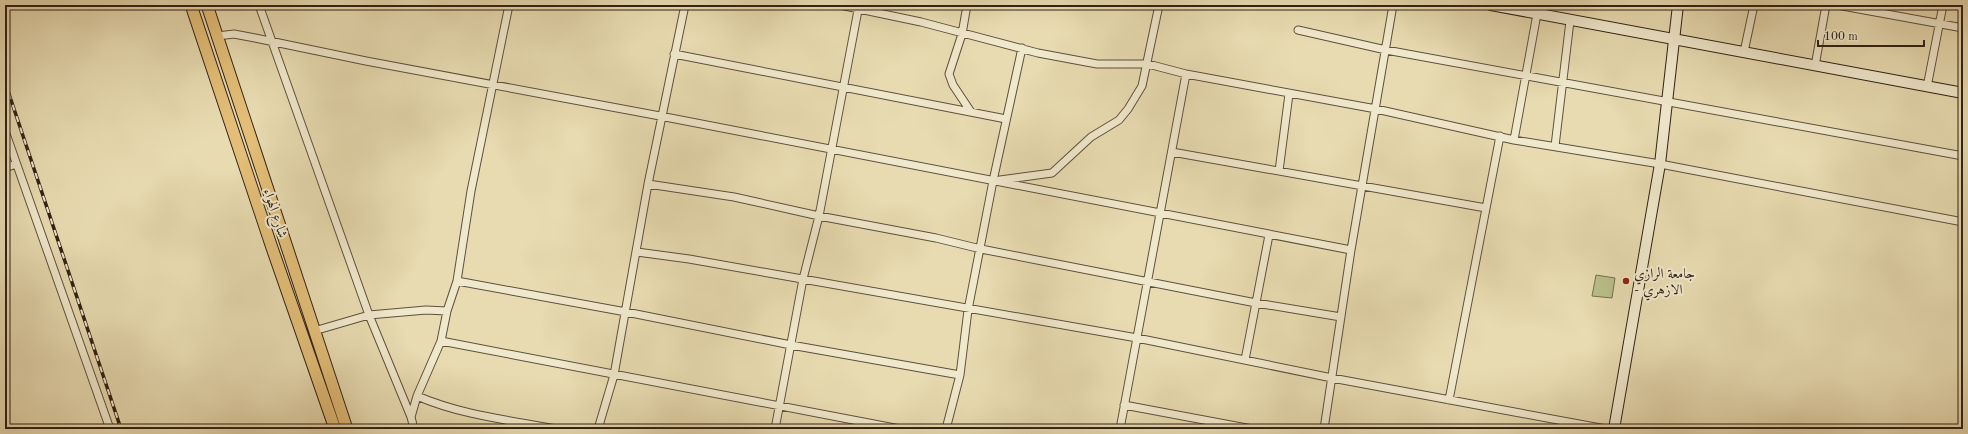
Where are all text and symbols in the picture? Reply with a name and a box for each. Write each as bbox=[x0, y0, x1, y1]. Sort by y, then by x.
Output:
scale bar bbox=[1818, 22, 1924, 48]
text: 100 m bbox=[1824, 31, 1858, 43]
street label: شارع الهواء bbox=[257, 187, 290, 241]
place label: جامعة الرازي - الازهري bbox=[1634, 266, 1695, 301]
marker: جامعة الرازي - الازهري bbox=[1621, 276, 1631, 286]

